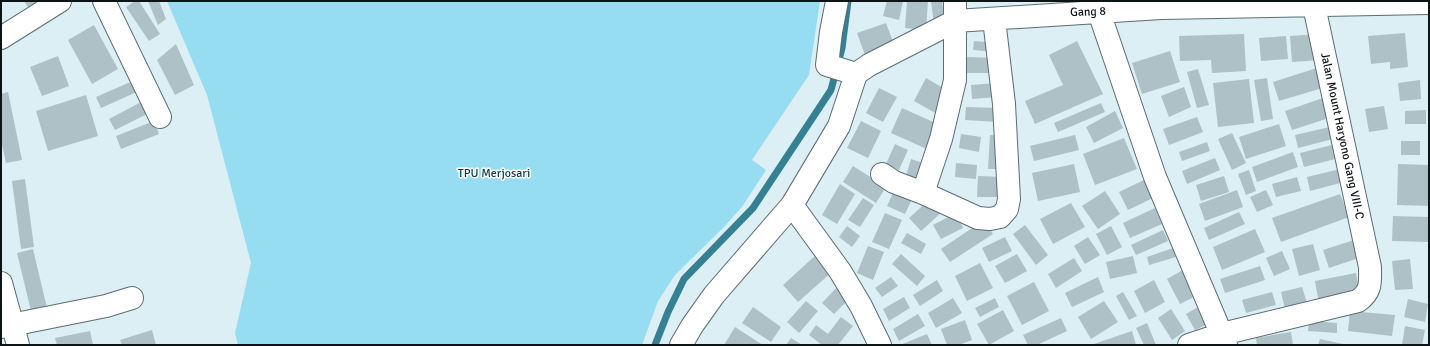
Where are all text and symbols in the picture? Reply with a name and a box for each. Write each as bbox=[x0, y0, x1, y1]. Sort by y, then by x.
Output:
street label: Gang 8 bbox=[1070, 4, 1106, 20]
street label: Jalan Mount Haryono Gang VIII-C bbox=[1317, 51, 1367, 221]
park label: TPU Merjosari bbox=[458, 166, 530, 181]

